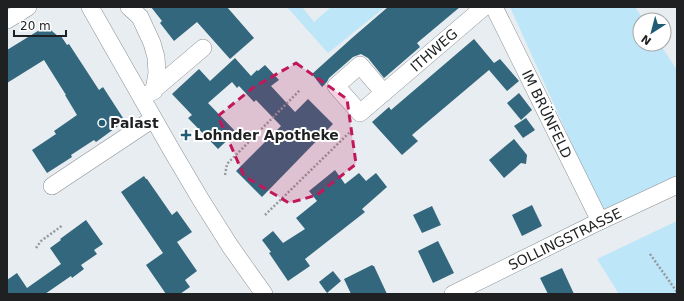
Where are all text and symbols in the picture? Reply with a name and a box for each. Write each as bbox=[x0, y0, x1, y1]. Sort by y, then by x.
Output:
scale bar bbox=[14, 12, 66, 38]
north arrow bbox=[632, 12, 672, 52]
text: 20 m bbox=[20, 19, 51, 33]
street label: ITHWEG bbox=[407, 25, 461, 75]
text: N bbox=[639, 32, 654, 48]
street label: IM BRÜNFELD bbox=[519, 67, 576, 161]
place label: Palast bbox=[110, 115, 159, 131]
marker: Palast bbox=[97, 118, 107, 128]
place label: Lohnder Apotheke bbox=[194, 127, 339, 143]
marker: Lohnder Apotheke bbox=[181, 130, 191, 140]
street label: SOLLINGSTRASSE bbox=[506, 205, 624, 273]

